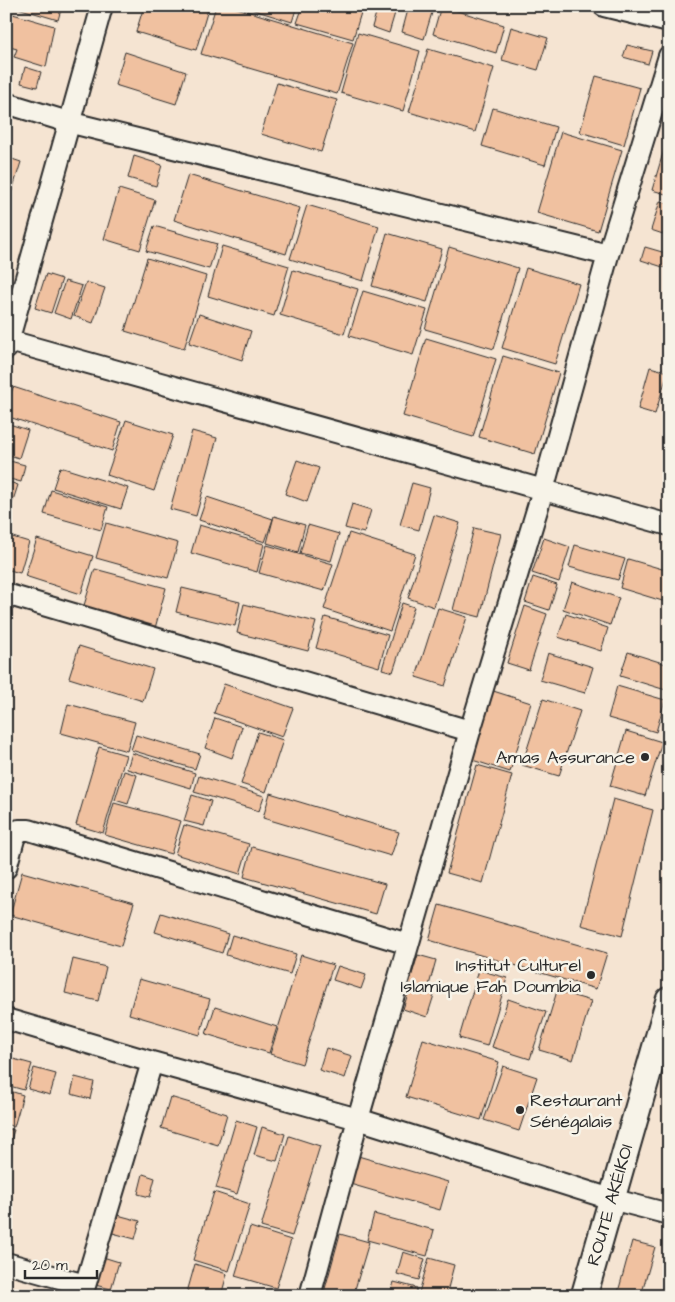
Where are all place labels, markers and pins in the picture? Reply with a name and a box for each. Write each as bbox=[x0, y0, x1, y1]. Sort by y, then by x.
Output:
place label: Amas Assurance bbox=[496, 745, 635, 770]
marker: Amas Assurance bbox=[639, 751, 651, 763]
place label: Institut Culturel Islamique Fah Doumbia bbox=[401, 953, 581, 999]
marker: Institut Culturel Islamique Fah Doumbia bbox=[585, 969, 597, 981]
place label: Restaurant Sénégalais bbox=[530, 1088, 623, 1135]
marker: Restaurant Sénégalais bbox=[514, 1104, 526, 1116]

